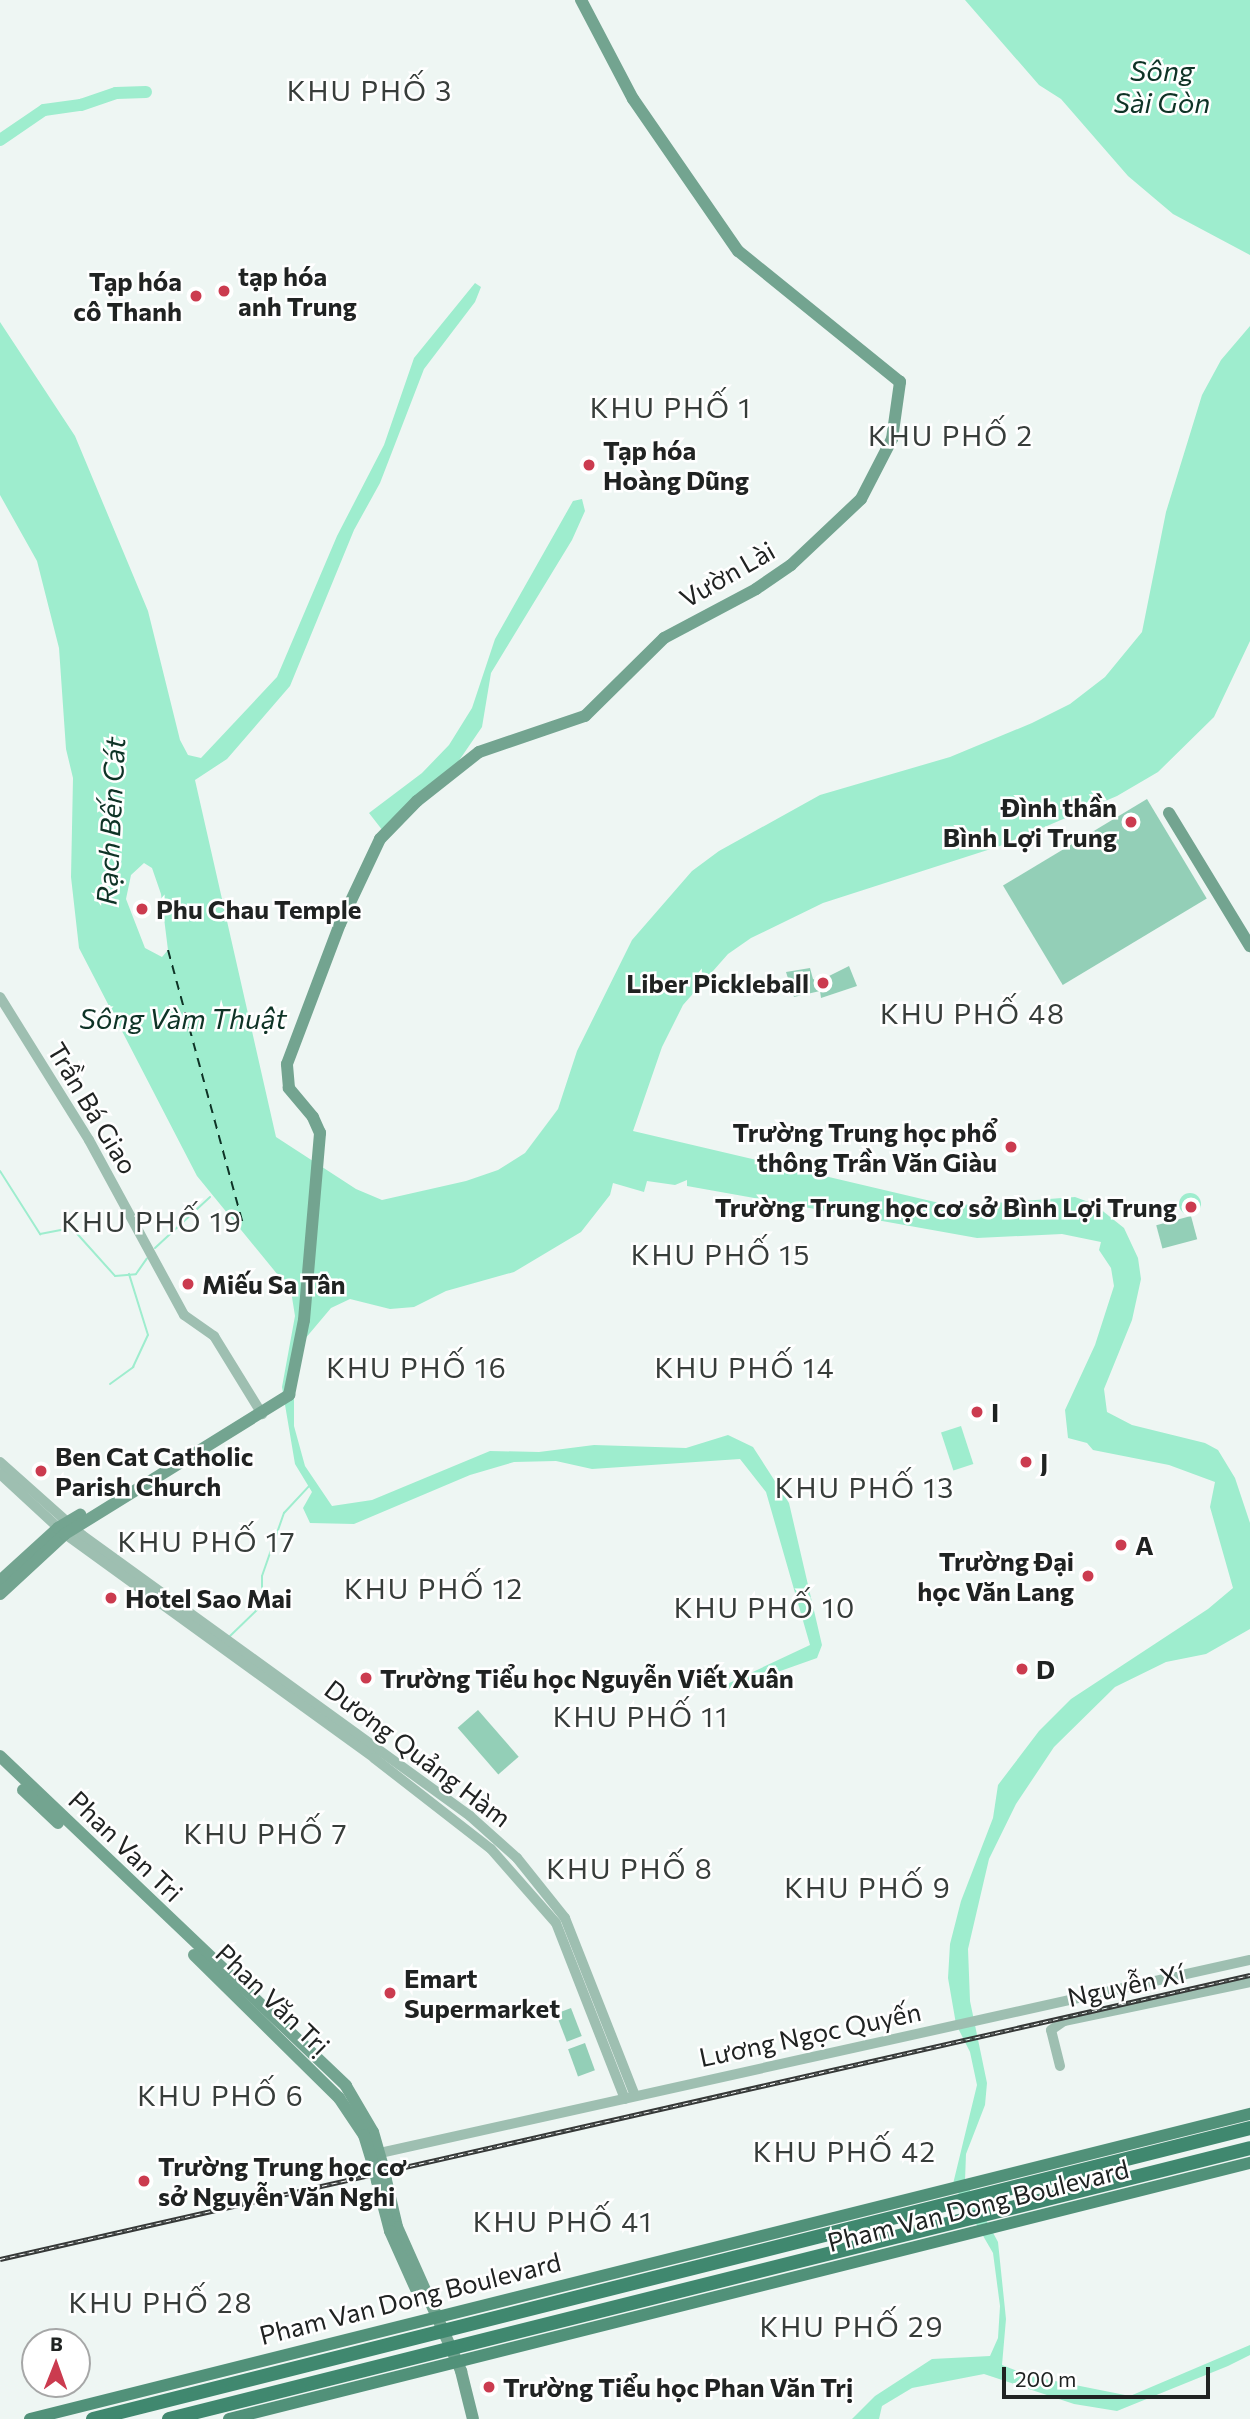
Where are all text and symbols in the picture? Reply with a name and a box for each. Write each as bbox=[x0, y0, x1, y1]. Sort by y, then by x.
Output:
water label: Sông Sài Gòn bbox=[1114, 53, 1210, 119]
district label: KHU PHỐ 3 bbox=[288, 73, 452, 107]
place label: tạp hóa anh Trung bbox=[238, 260, 357, 322]
place label: Tạp hóa cô Thanh bbox=[73, 265, 182, 326]
marker: tạp hóa anh Trung bbox=[216, 283, 232, 299]
marker: Tạp hóa cô Thanh bbox=[188, 288, 204, 304]
district label: KHU PHỐ 1 bbox=[591, 390, 751, 424]
district label: KHU PHỐ 2 bbox=[869, 418, 1033, 452]
place label: Tạp hóa Hoàng Dũng bbox=[603, 434, 749, 496]
marker: Tạp hóa Hoàng Dũng bbox=[581, 457, 597, 473]
street label: Vườn Lài bbox=[674, 534, 780, 614]
water label: Rạch Bến Cát bbox=[89, 736, 131, 906]
place label: Đình thần Bình Lợi Trung bbox=[943, 791, 1117, 852]
marker: Đình thần Bình Lợi Trung bbox=[1123, 814, 1139, 830]
place label: Phu Chau Temple bbox=[156, 893, 361, 925]
marker: Phu Chau Temple bbox=[134, 901, 150, 917]
place label: Liber Pickleball bbox=[626, 967, 809, 999]
marker: Liber Pickleball bbox=[815, 975, 831, 991]
district label: KHU PHỐ 48 bbox=[881, 996, 1065, 1030]
water label: Sông Vàm Thuật bbox=[79, 1001, 287, 1035]
street label: Trần Bá Giao bbox=[41, 1036, 145, 1180]
place label: Trường Trung học phổ thông Trần Văn Giàu bbox=[733, 1116, 997, 1178]
marker: Trường Trung học phổ thông Trần Văn Giàu bbox=[1003, 1139, 1019, 1155]
place label: Trường Trung học cơ sở Bình Lợi Trung bbox=[715, 1191, 1177, 1223]
marker: Trường Trung học cơ sở Bình Lợi Trung bbox=[1183, 1199, 1199, 1215]
district label: KHU PHỐ 19 bbox=[63, 1204, 241, 1238]
district label: KHU PHỐ 15 bbox=[632, 1237, 810, 1271]
place label: Miếu Sa Tân bbox=[202, 1268, 346, 1300]
marker: Miếu Sa Tân bbox=[180, 1276, 196, 1292]
district label: KHU PHỐ 16 bbox=[328, 1350, 506, 1384]
district label: KHU PHỐ 14 bbox=[656, 1350, 834, 1384]
place label: I bbox=[991, 1396, 999, 1428]
marker: I bbox=[969, 1404, 985, 1420]
place label: Ben Cat Catholic Parish Church bbox=[55, 1440, 253, 1502]
place label: J bbox=[1040, 1446, 1048, 1478]
marker: J bbox=[1018, 1454, 1034, 1470]
marker: Ben Cat Catholic Parish Church bbox=[33, 1463, 49, 1479]
district label: KHU PHỐ 13 bbox=[776, 1470, 954, 1504]
district label: KHU PHỐ 17 bbox=[119, 1524, 295, 1558]
place label: A bbox=[1135, 1529, 1154, 1561]
marker: A bbox=[1113, 1537, 1129, 1553]
place label: Trường Đại học Văn Lang bbox=[917, 1545, 1074, 1606]
marker: Trường Đại học Văn Lang bbox=[1080, 1568, 1096, 1584]
district label: KHU PHỐ 12 bbox=[345, 1571, 523, 1605]
place label: Hotel Sao Mai bbox=[125, 1582, 292, 1614]
marker: Hotel Sao Mai bbox=[103, 1590, 119, 1606]
district label: KHU PHỐ 10 bbox=[675, 1590, 855, 1624]
place label: D bbox=[1036, 1653, 1055, 1685]
marker: D bbox=[1014, 1661, 1030, 1677]
place label: Trường Tiểu học Nguyễn Viết Xuân bbox=[380, 1662, 794, 1694]
marker: Trường Tiểu học Nguyễn Viết Xuân bbox=[358, 1670, 374, 1686]
street label: Dương Quảng Hàm bbox=[319, 1673, 517, 1833]
district label: KHU PHỐ 11 bbox=[554, 1699, 728, 1733]
street label: Phan Van Tri bbox=[63, 1784, 189, 1908]
district label: KHU PHỐ 7 bbox=[185, 1816, 347, 1850]
district label: KHU PHỐ 8 bbox=[547, 1851, 713, 1885]
district label: KHU PHỐ 9 bbox=[785, 1870, 951, 1904]
street label: Phan Văn Trị bbox=[210, 1937, 336, 2061]
street label: Nguyễn Xí bbox=[1064, 1957, 1188, 2013]
place label: Emart Supermarket bbox=[404, 1962, 560, 2024]
marker: Emart Supermarket bbox=[382, 1985, 398, 2001]
street label: Lương Ngọc Quyến bbox=[696, 1995, 924, 2073]
district label: KHU PHỐ 6 bbox=[138, 2078, 304, 2112]
district label: KHU PHỐ 42 bbox=[754, 2134, 936, 2168]
place label: Trường Trung học cơ sở Nguyễn Văn Nghi bbox=[158, 2150, 407, 2212]
street label: Pham Van Dong Boulevard bbox=[824, 2152, 1132, 2258]
marker: Trường Trung học cơ sở Nguyễn Văn Nghi bbox=[136, 2173, 152, 2189]
district label: KHU PHỐ 41 bbox=[474, 2204, 652, 2238]
street label: Pham Van Dong Boulevard bbox=[256, 2245, 564, 2351]
district label: KHU PHỐ 28 bbox=[70, 2285, 252, 2319]
district label: KHU PHỐ 29 bbox=[761, 2309, 943, 2343]
north arrow bbox=[21, 2328, 91, 2398]
text: B bbox=[50, 2332, 63, 2355]
scale bar bbox=[1005, 2352, 1213, 2396]
text: 200 m bbox=[1015, 2366, 1076, 2391]
place label: Trường Tiểu học Phan Văn Trị bbox=[503, 2371, 853, 2403]
marker: Trường Tiểu học Phan Văn Trị bbox=[481, 2379, 497, 2395]

